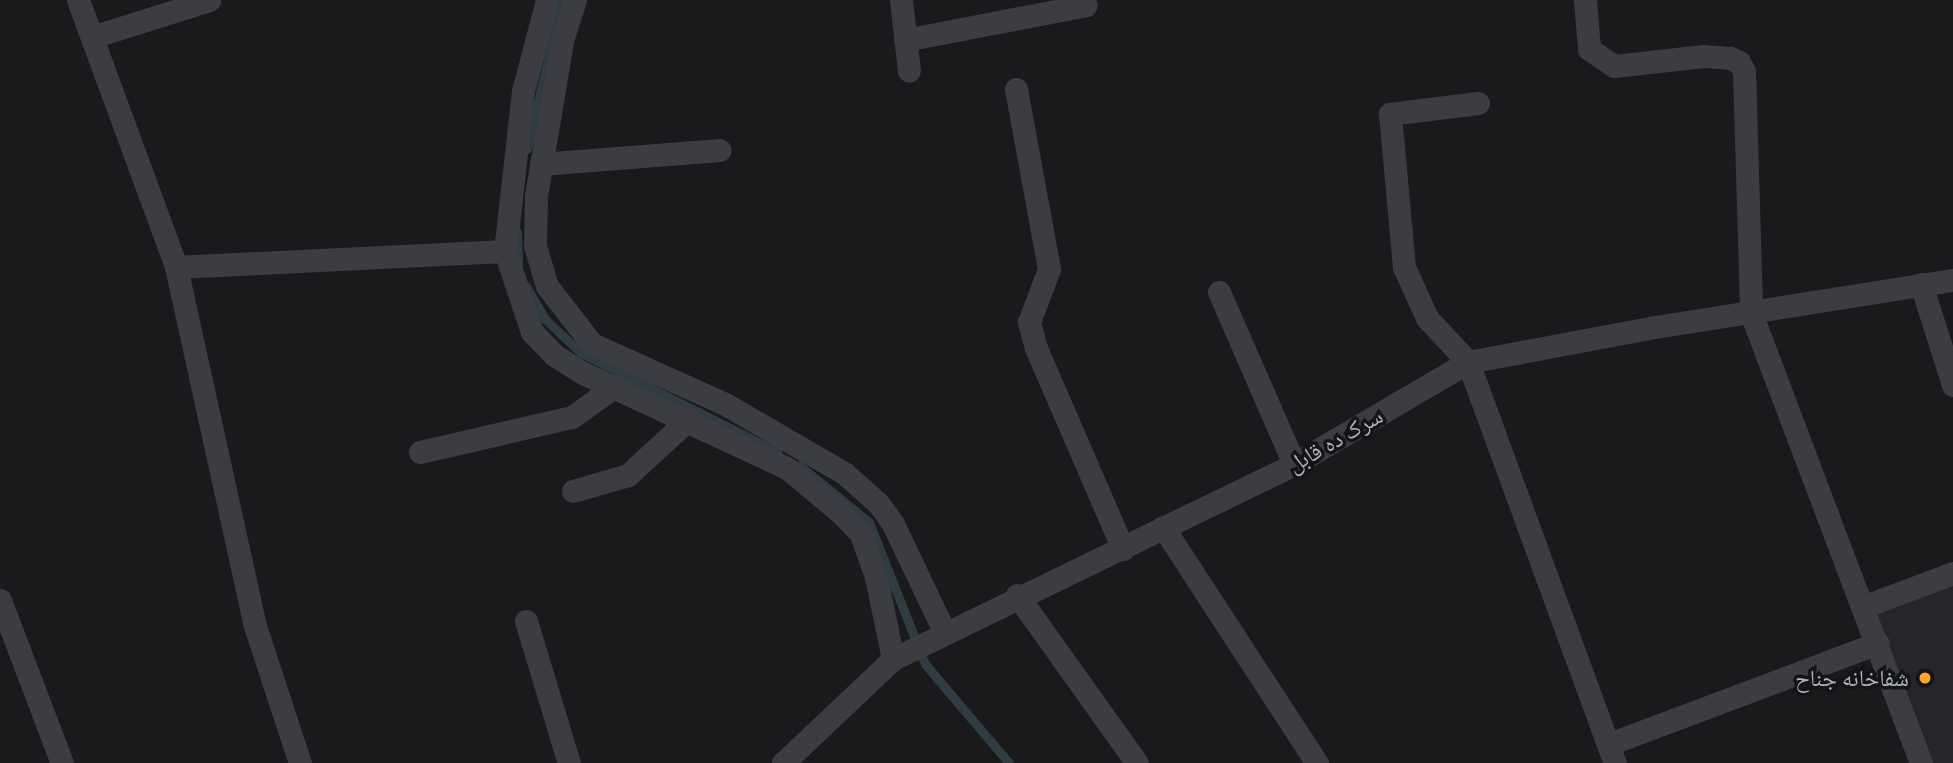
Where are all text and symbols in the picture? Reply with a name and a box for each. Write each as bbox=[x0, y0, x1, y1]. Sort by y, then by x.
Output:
street label: سرک ده قابل bbox=[1282, 402, 1388, 478]
place label: شفاخانه جناح bbox=[1795, 664, 1909, 692]
marker: شفاخانه جناح bbox=[1915, 668, 1935, 688]

